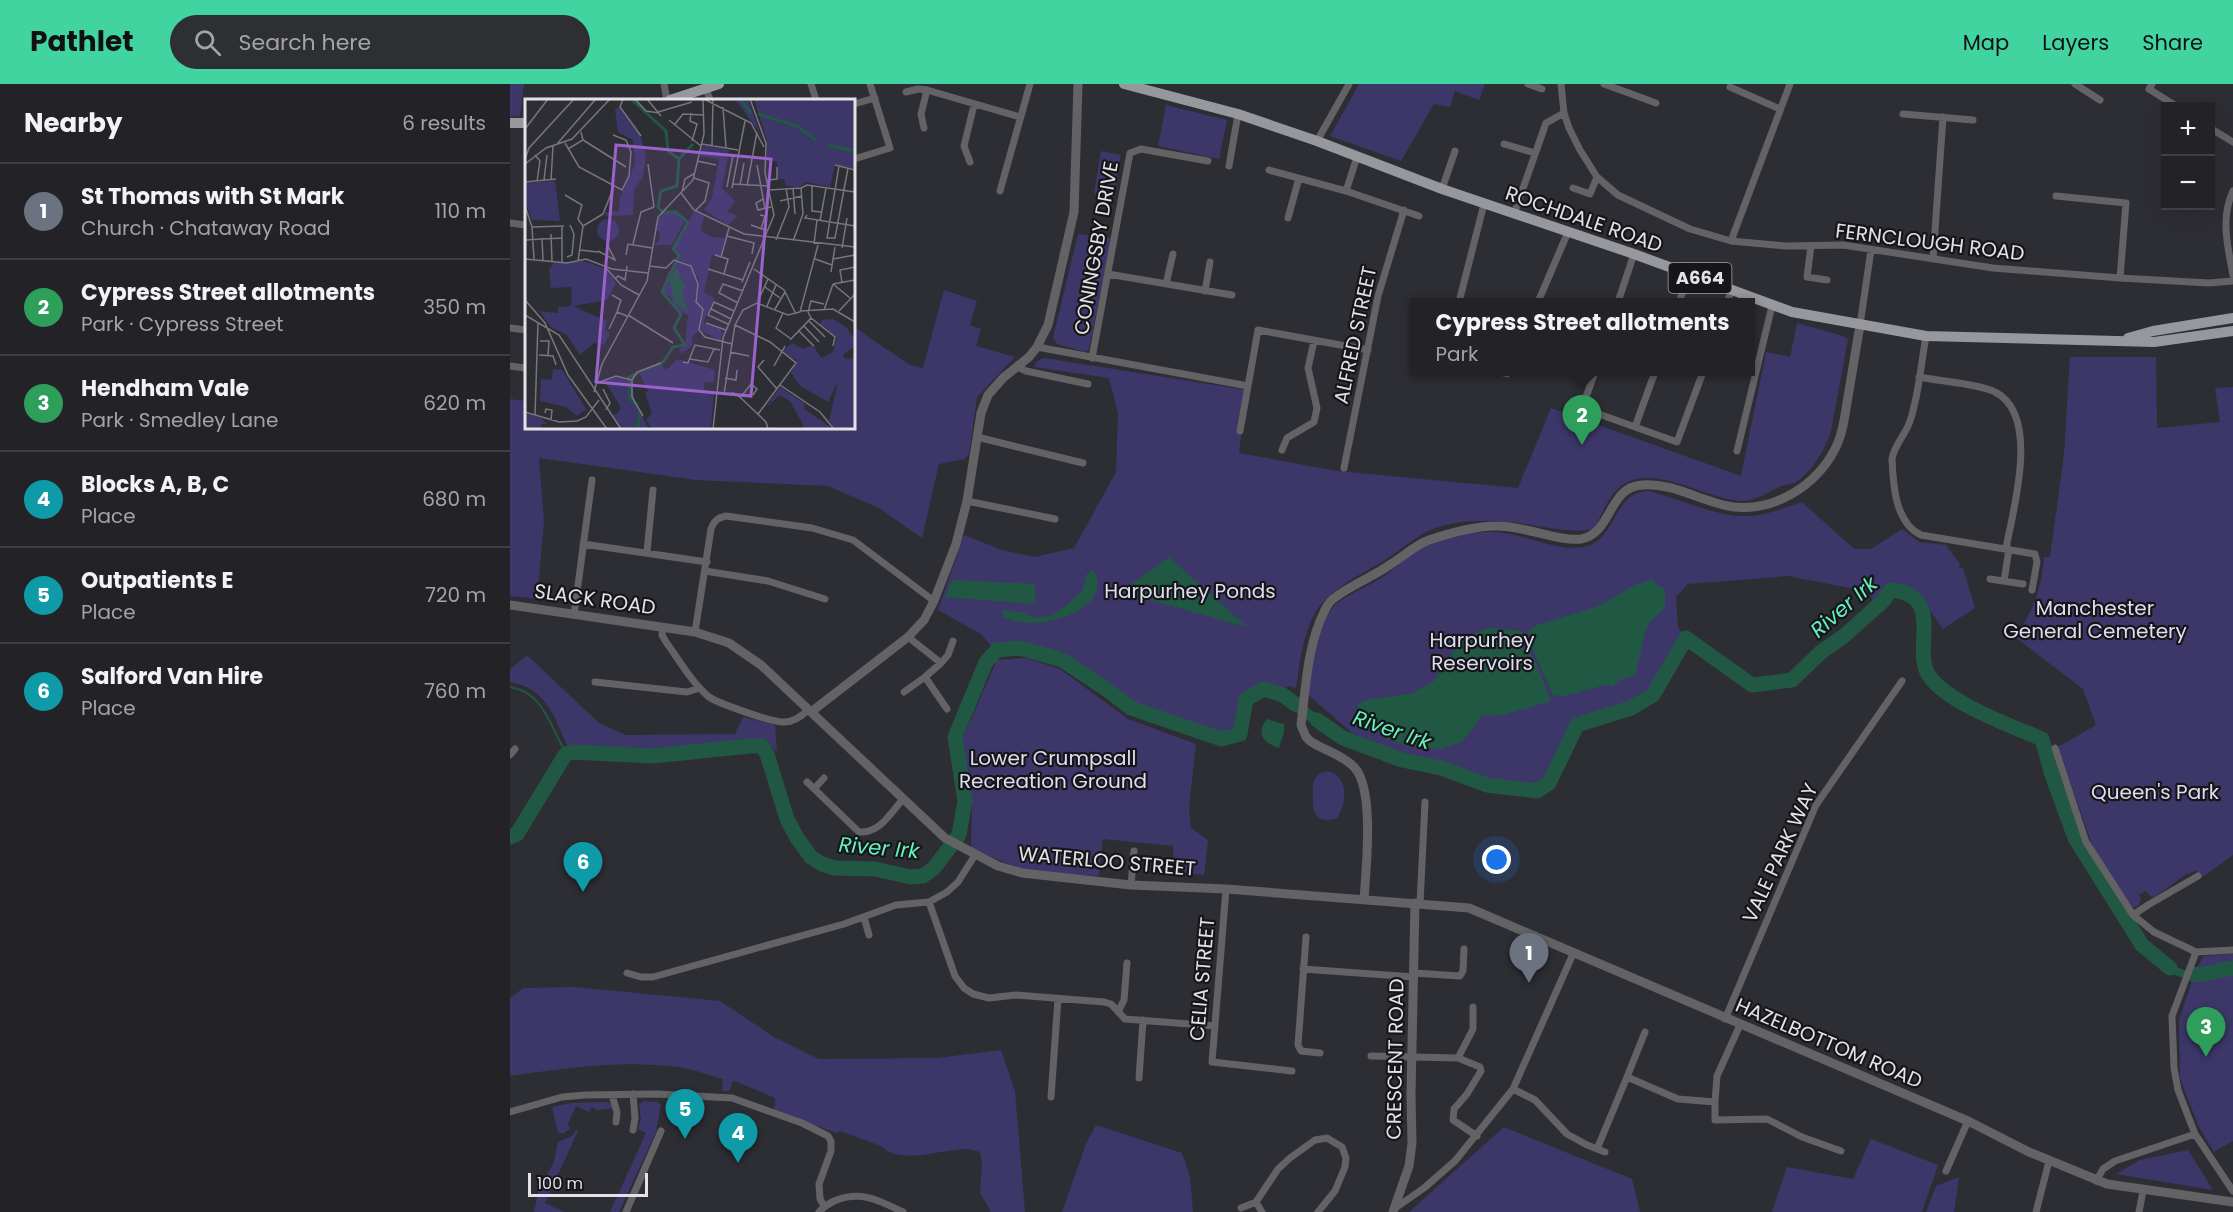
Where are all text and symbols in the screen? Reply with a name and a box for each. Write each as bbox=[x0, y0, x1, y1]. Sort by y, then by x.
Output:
search box bbox=[170, 15, 590, 69]
text: Pathlet bbox=[30, 22, 134, 61]
icon: search bbox=[191, 26, 224, 59]
text: Search here bbox=[239, 27, 371, 58]
text: Map bbox=[1963, 28, 2009, 57]
text: Layers bbox=[2042, 28, 2109, 57]
text: Share bbox=[2142, 28, 2203, 57]
inset map bbox=[525, 99, 855, 429]
map controls bbox=[2161, 102, 2215, 210]
button: + bbox=[2161, 102, 2215, 156]
text: Nearby bbox=[24, 105, 122, 141]
text: 6 results bbox=[402, 109, 486, 137]
button: − bbox=[2161, 156, 2215, 210]
street label: CONINGSBY DRIVE bbox=[1067, 159, 1125, 337]
street label: ROCHDALE ROAD bbox=[1502, 179, 1666, 259]
text: St Thomas with St Mark bbox=[81, 181, 344, 212]
text: 1 bbox=[40, 197, 47, 225]
text: 110 m bbox=[435, 197, 486, 225]
text: Church · Chataway Road bbox=[81, 214, 330, 242]
street label: FERNCLOUGH ROAD bbox=[1834, 217, 2026, 267]
street label: ALFRED STREET bbox=[1327, 263, 1383, 406]
road number: A664 bbox=[1668, 263, 1732, 293]
text: Cypress Street allotments bbox=[81, 277, 375, 308]
text: 2 bbox=[38, 293, 49, 321]
text: 350 m bbox=[423, 293, 486, 321]
popup bbox=[1410, 298, 1755, 376]
text: Cypress Street allotments bbox=[1435, 307, 1730, 338]
text: Park · Cypress Street bbox=[81, 310, 284, 338]
text: Park bbox=[1435, 340, 1478, 368]
text: Hendham Vale bbox=[81, 373, 249, 404]
text: 3 bbox=[37, 389, 50, 417]
text: 620 m bbox=[423, 389, 486, 417]
pin: 2 bbox=[1562, 396, 1602, 445]
text: Park · Smedley Lane bbox=[81, 406, 278, 434]
text: Blocks A, B, C bbox=[81, 469, 229, 500]
text: 4 bbox=[37, 485, 50, 513]
text: 680 m bbox=[422, 485, 486, 513]
text: Place bbox=[81, 502, 136, 530]
text: Outpatients E bbox=[81, 565, 234, 596]
water label: River Irk bbox=[1804, 568, 1885, 644]
street label: SLACK ROAD bbox=[533, 577, 657, 621]
park label: Harpurhey Ponds bbox=[1104, 577, 1276, 605]
text: 5 bbox=[37, 581, 50, 609]
text: 720 m bbox=[425, 581, 486, 609]
park label: Manchester General Cemetery bbox=[2003, 594, 2187, 645]
text: Place bbox=[81, 598, 136, 626]
park label: Harpurhey Reservoirs bbox=[1429, 626, 1535, 677]
text: Salford Van Hire bbox=[81, 661, 263, 692]
text: 6 bbox=[37, 677, 50, 705]
text: 760 m bbox=[424, 677, 486, 705]
text: Place bbox=[81, 694, 136, 722]
water label: River Irk bbox=[1349, 703, 1436, 757]
park label: Lower Crumpsall Recreation Ground bbox=[959, 744, 1147, 795]
park label: Queen's Park bbox=[2091, 778, 2220, 806]
street label: VALE PARK WAY bbox=[1736, 779, 1825, 927]
water label: River Irk bbox=[838, 830, 922, 866]
street label: WATERLOO STREET bbox=[1017, 839, 1197, 883]
pin: 6 bbox=[564, 842, 602, 892]
your location bbox=[1482, 845, 1511, 874]
street label: CELIA STREET bbox=[1183, 916, 1221, 1042]
pin: 1 bbox=[1510, 934, 1548, 983]
street label: CRESCENT ROAD bbox=[1380, 978, 1410, 1140]
street label: HAZELBOTTOM ROAD bbox=[1731, 991, 1927, 1095]
pin: 3 bbox=[2186, 1008, 2226, 1057]
pin: 5 bbox=[666, 1090, 705, 1139]
pin: 4 bbox=[718, 1114, 758, 1163]
scale bar bbox=[528, 1170, 648, 1198]
text: 100 m bbox=[537, 1172, 583, 1195]

